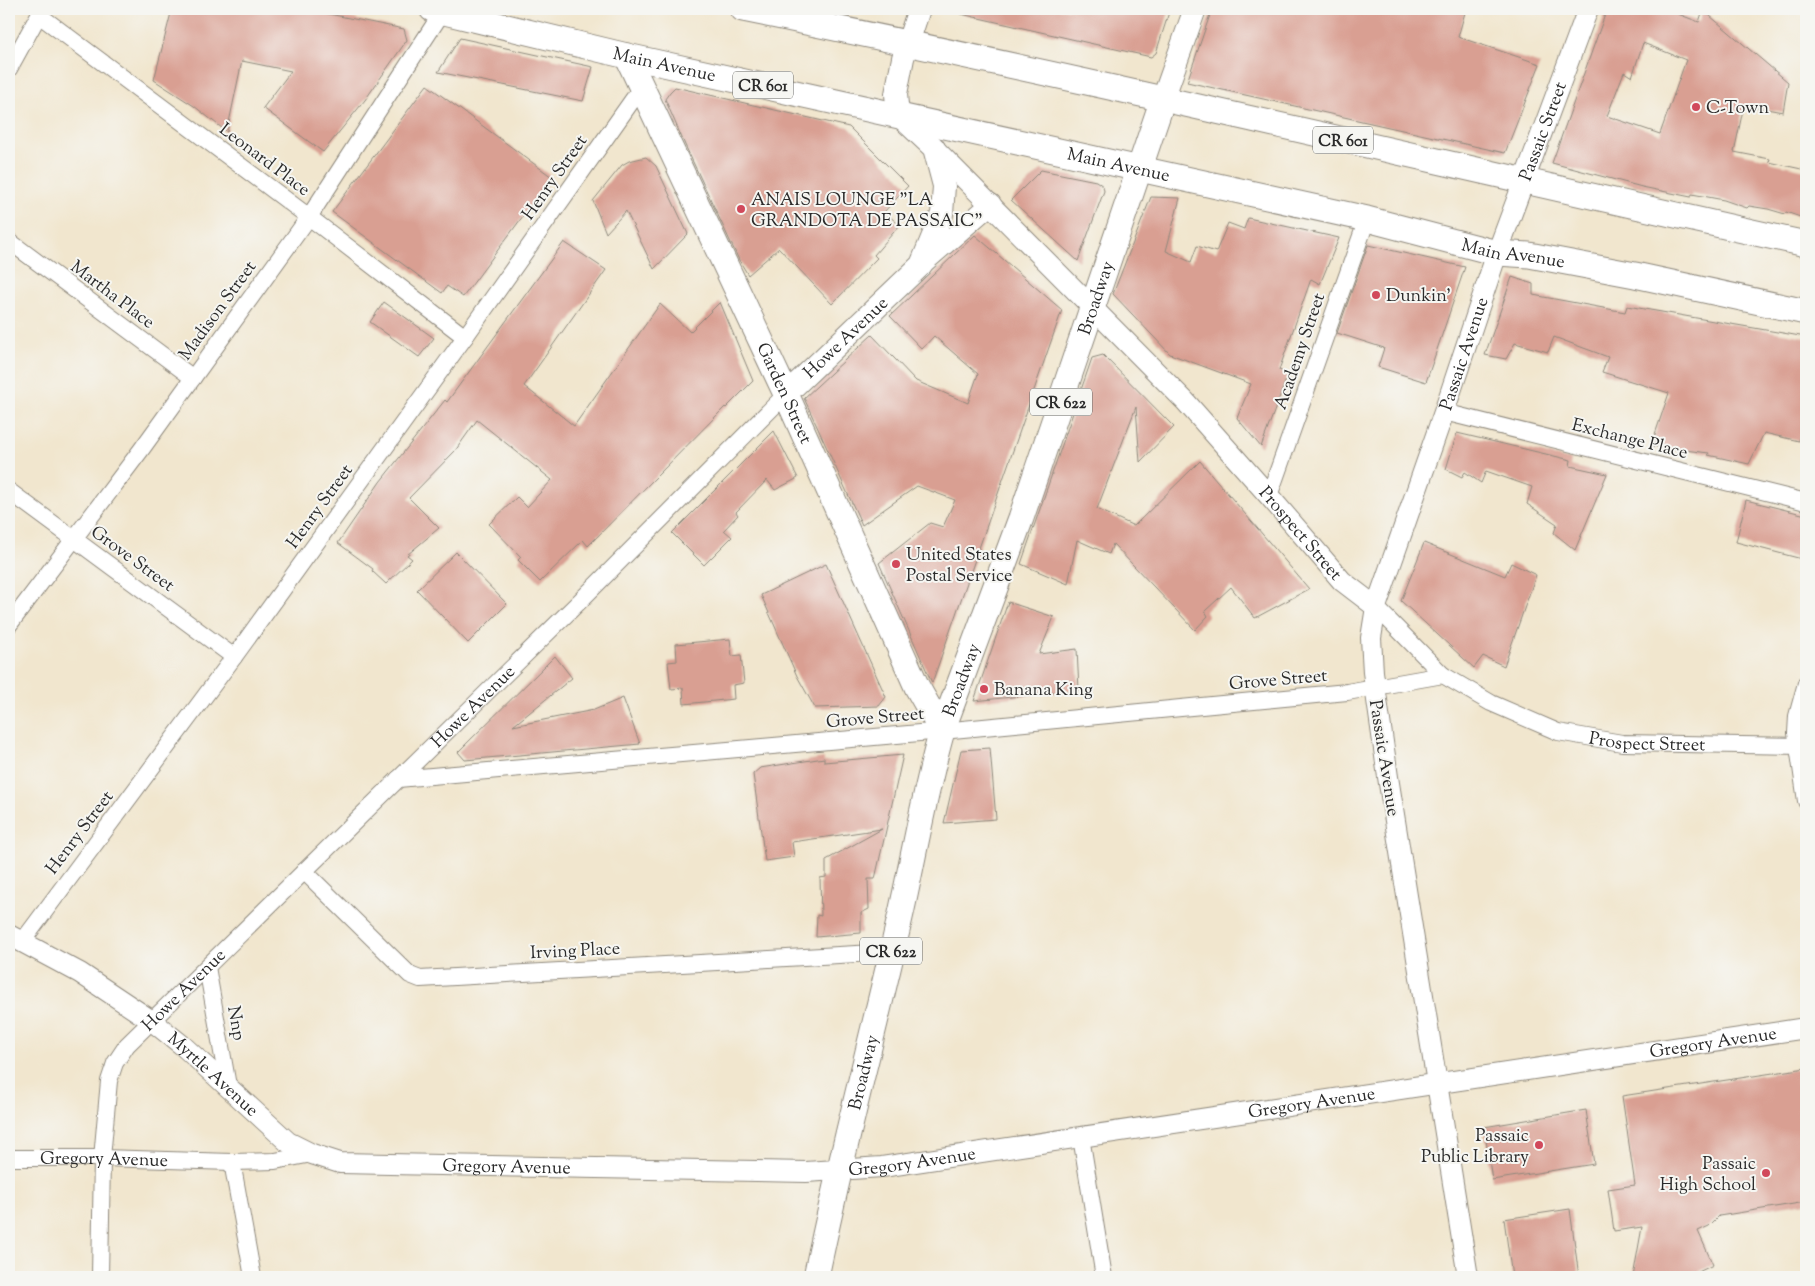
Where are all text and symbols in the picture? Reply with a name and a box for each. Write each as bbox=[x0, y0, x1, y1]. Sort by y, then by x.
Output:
street label: Main Avenue bbox=[610, 42, 718, 90]
road number: CR 601 bbox=[733, 72, 793, 98]
street label: Passaic Street bbox=[1514, 79, 1575, 185]
place label: C-Town bbox=[1706, 96, 1769, 122]
marker: C-Town bbox=[1690, 101, 1702, 113]
street label: Leonard Place bbox=[213, 118, 315, 204]
road number: CR 601 bbox=[1313, 126, 1373, 154]
street label: Henry Street bbox=[517, 130, 595, 226]
street label: Main Avenue bbox=[1064, 142, 1172, 190]
place label: ANAIS LOUNGE "LA GRANDOTA DE PASSAIC" bbox=[751, 188, 983, 235]
marker: ANAIS LOUNGE "LA GRANDOTA DE PASSAIC" bbox=[735, 203, 747, 215]
street label: Main Avenue bbox=[1458, 233, 1567, 277]
street label: Martha Place bbox=[64, 255, 160, 336]
street label: Madison Street bbox=[173, 256, 264, 366]
street label: Broadway bbox=[1073, 258, 1122, 339]
place label: Dunkin' bbox=[1386, 284, 1451, 310]
marker: Dunkin' bbox=[1370, 289, 1382, 301]
street label: Academy Street bbox=[1269, 290, 1333, 414]
street label: Howe Avenue bbox=[798, 292, 895, 386]
street label: Passaic Avenue bbox=[1434, 294, 1496, 414]
street label: Garden Street bbox=[749, 339, 818, 448]
road number: CR 622 bbox=[1030, 388, 1092, 416]
street label: Exchange Place bbox=[1569, 413, 1690, 467]
street label: Henry Street bbox=[281, 459, 360, 555]
street label: Prospect Street bbox=[1251, 482, 1347, 587]
street label: Grove Street bbox=[84, 520, 179, 599]
place label: United States Postal Service bbox=[906, 543, 1012, 590]
marker: United States Postal Service bbox=[890, 558, 902, 570]
street label: Broadway bbox=[937, 640, 988, 721]
street label: Howe Avenue bbox=[426, 660, 522, 755]
street label: Grove Street bbox=[1228, 664, 1328, 698]
place label: Banana King bbox=[994, 678, 1093, 704]
marker: Banana King bbox=[978, 683, 990, 695]
street label: Passaic Avenue bbox=[1361, 698, 1405, 819]
street label: Grove Street bbox=[825, 702, 925, 736]
street label: Prospect Street bbox=[1587, 727, 1705, 759]
street label: Henry Street bbox=[40, 786, 121, 881]
street label: Irving Place bbox=[529, 937, 621, 967]
road number: CR 622 bbox=[860, 938, 922, 964]
street label: Howe Avenue bbox=[137, 944, 233, 1039]
street label: Nnp bbox=[219, 1004, 251, 1043]
street label: Gregory Avenue bbox=[1648, 1022, 1779, 1066]
street label: Myrtle Avenue bbox=[161, 1027, 263, 1124]
street label: Broadway bbox=[843, 1033, 887, 1113]
street label: Gregory Avenue bbox=[1246, 1082, 1377, 1127]
place label: Passaic Public Library bbox=[1421, 1124, 1529, 1171]
marker: Passaic Public Library bbox=[1533, 1139, 1545, 1151]
street label: Gregory Avenue bbox=[848, 1142, 978, 1184]
street label: Gregory Avenue bbox=[40, 1147, 168, 1175]
place label: Passaic High School bbox=[1660, 1152, 1756, 1199]
street label: Gregory Avenue bbox=[442, 1154, 571, 1182]
marker: Passaic High School bbox=[1760, 1167, 1772, 1179]

